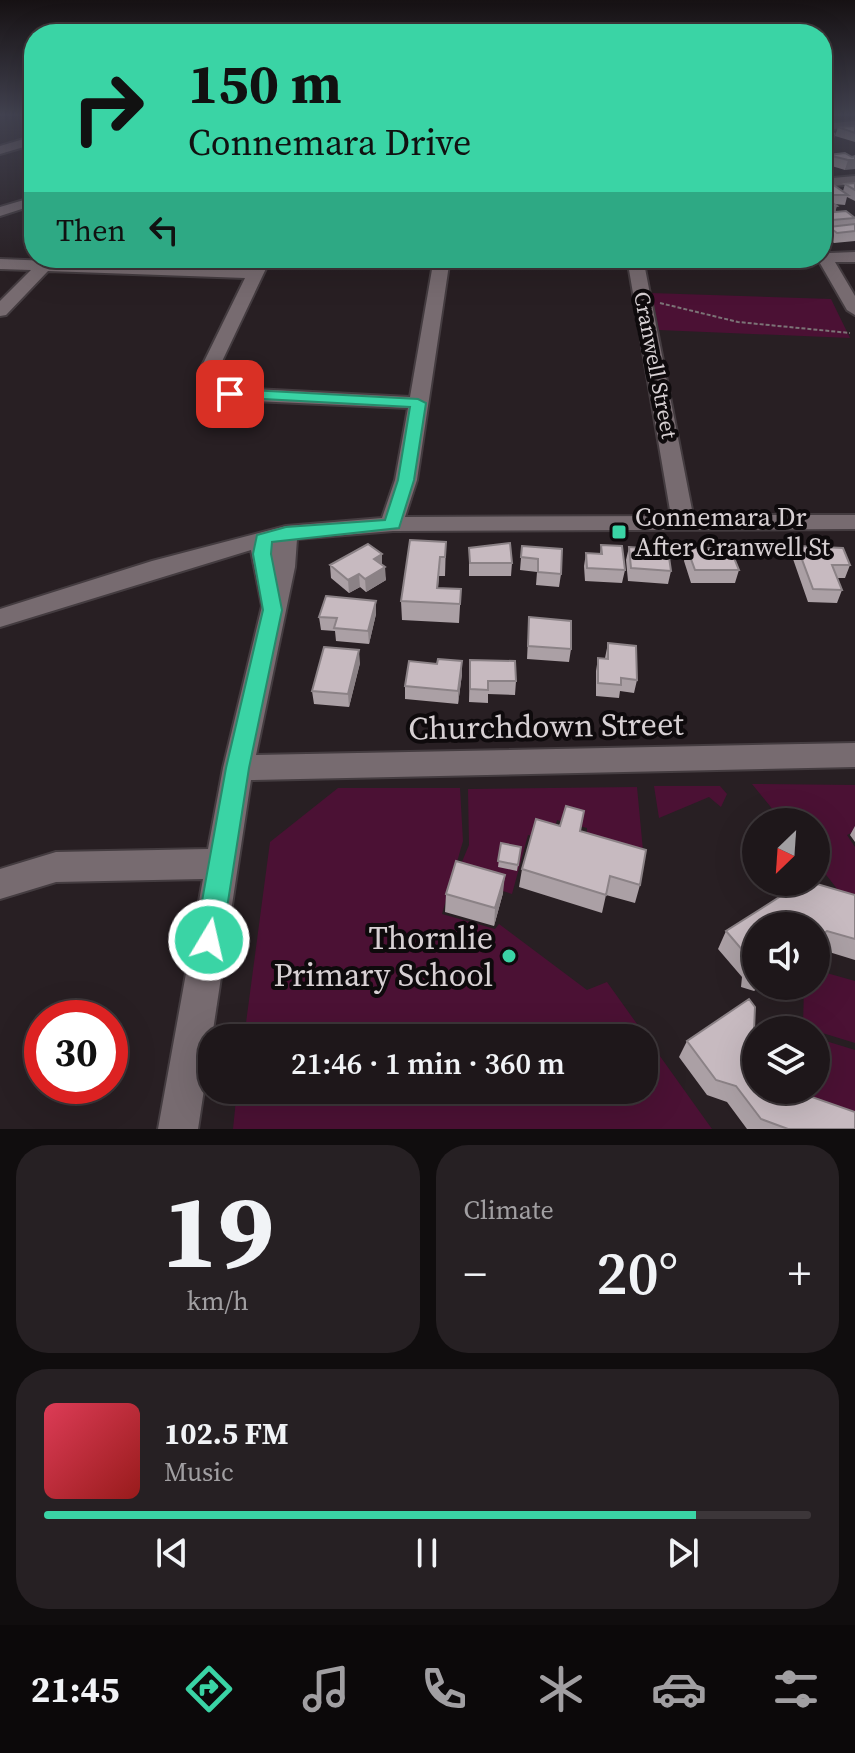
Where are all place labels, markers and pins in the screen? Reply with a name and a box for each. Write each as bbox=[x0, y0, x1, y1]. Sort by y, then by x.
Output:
pin bbox=[196, 360, 264, 428]
place label: Connemara Dr After Cranwell St bbox=[635, 499, 830, 565]
marker: Connemara Dr After Cranwell St bbox=[610, 523, 628, 541]
place label: Thornlie Primary School bbox=[274, 916, 493, 997]
marker: Thornlie Primary School bbox=[500, 947, 518, 965]

